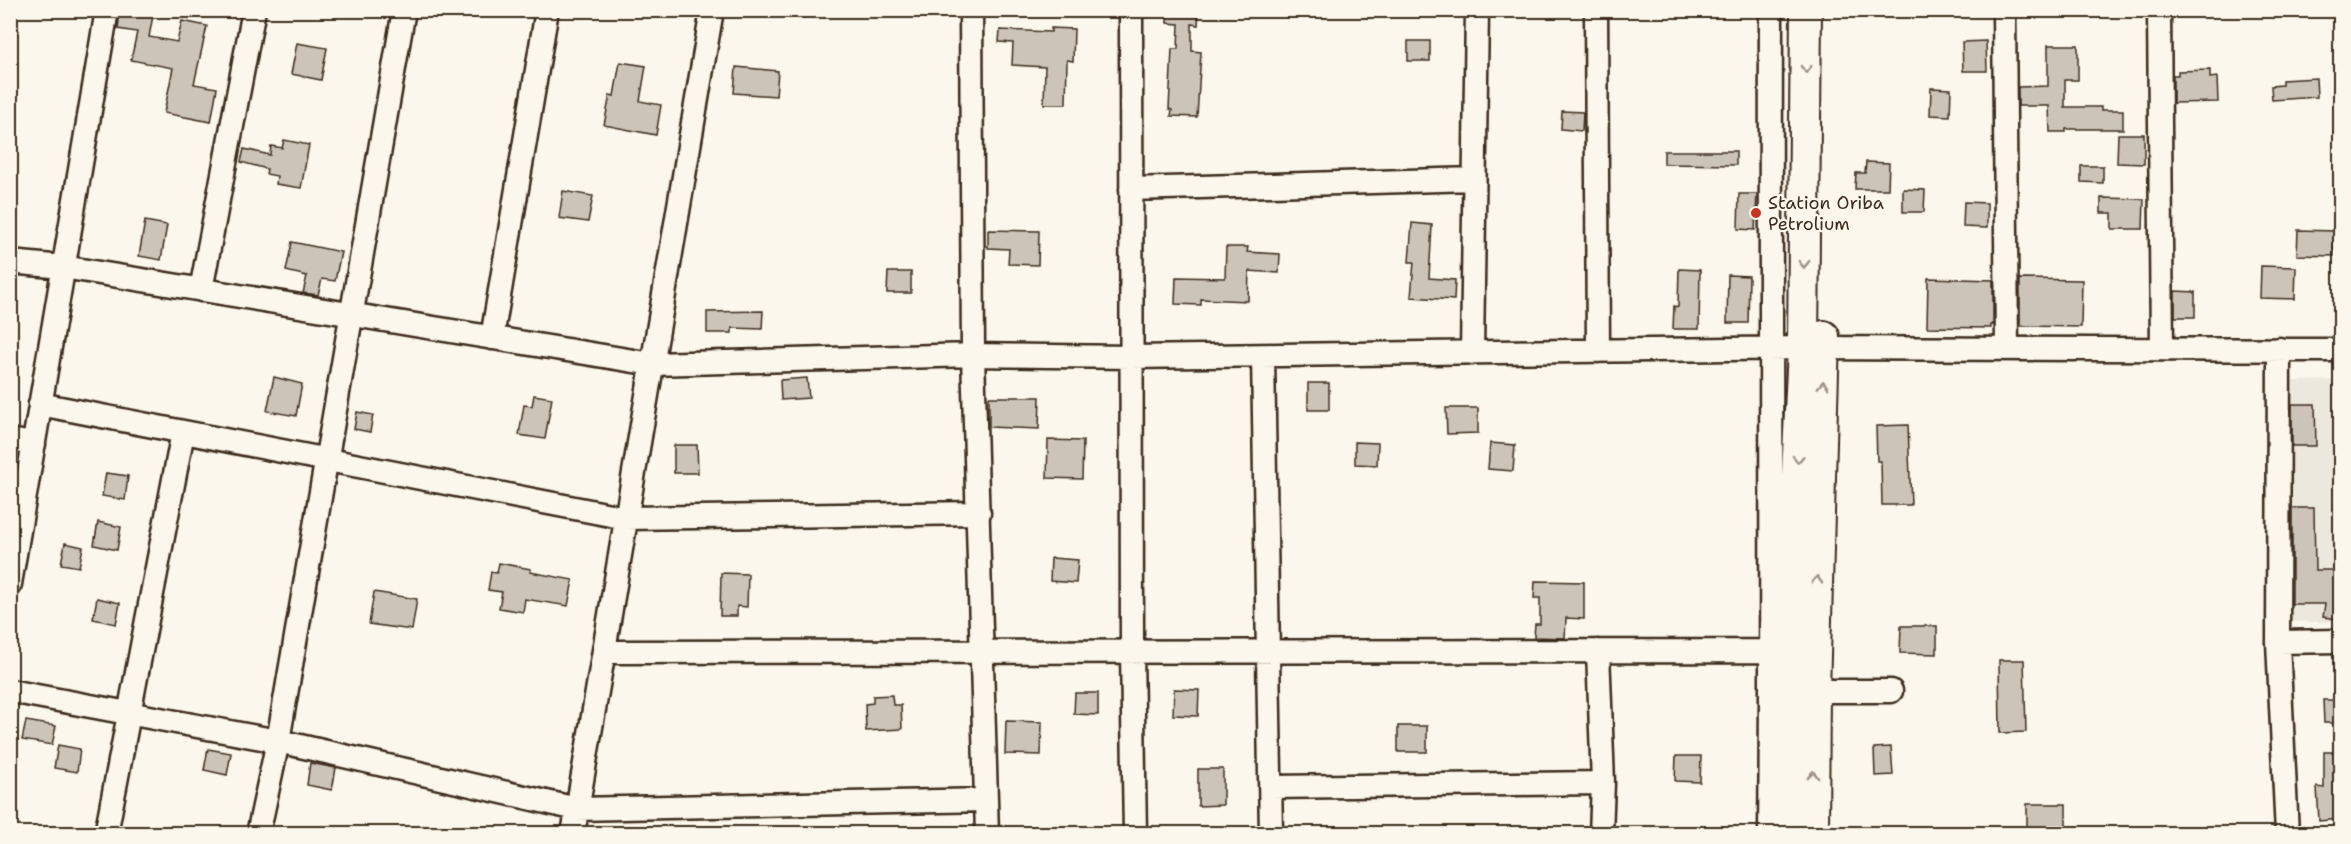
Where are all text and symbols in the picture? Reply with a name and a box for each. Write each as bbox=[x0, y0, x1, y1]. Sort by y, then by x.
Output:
one-way arrow bbox=[1800, 64, 1812, 73]
place label: Station Oriba Petrolium bbox=[1768, 191, 1884, 236]
marker: Station Oriba Petrolium bbox=[1749, 206, 1763, 220]
one-way arrow bbox=[1798, 259, 1810, 268]
one-way arrow bbox=[1816, 381, 1829, 390]
one-way arrow bbox=[1792, 454, 1805, 463]
one-way arrow bbox=[1811, 576, 1823, 585]
one-way arrow bbox=[1807, 771, 1819, 780]

